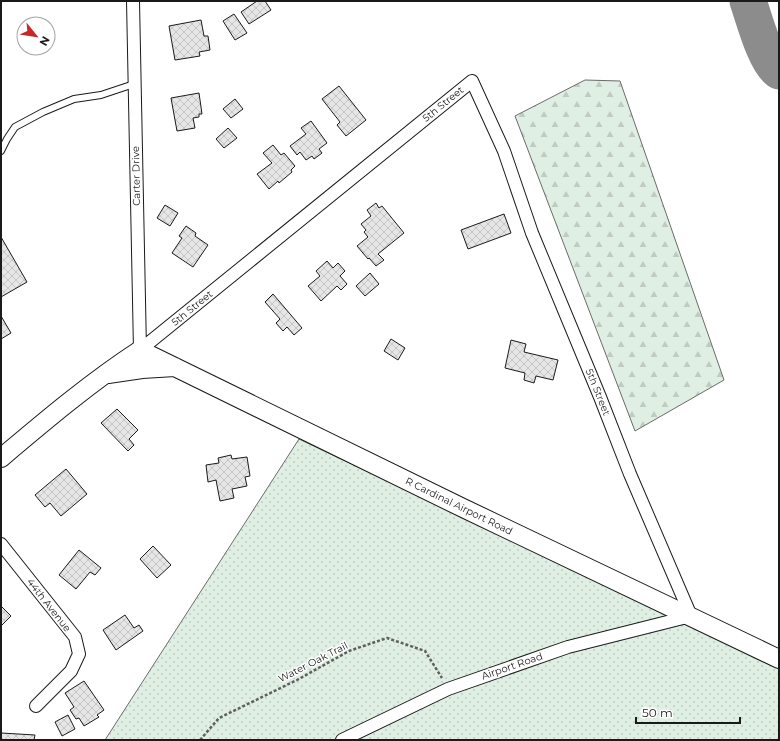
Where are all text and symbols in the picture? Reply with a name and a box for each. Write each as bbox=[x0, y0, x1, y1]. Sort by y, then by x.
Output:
north arrow bbox=[16, 16, 56, 56]
text: N bbox=[36, 34, 53, 48]
street label: 5th Street bbox=[420, 83, 466, 125]
street label: Carter Drive bbox=[129, 146, 143, 206]
street label: 5th Street bbox=[169, 287, 215, 329]
street label: 5th Street bbox=[583, 367, 613, 417]
street label: R Cardinal Airport Road bbox=[403, 474, 515, 538]
street label: 44th Avenue bbox=[24, 576, 74, 634]
street label: Water Oak Trail bbox=[276, 639, 350, 685]
street label: Airport Road bbox=[480, 649, 544, 683]
scale bar bbox=[636, 699, 740, 725]
text: 50 m bbox=[642, 705, 673, 720]

